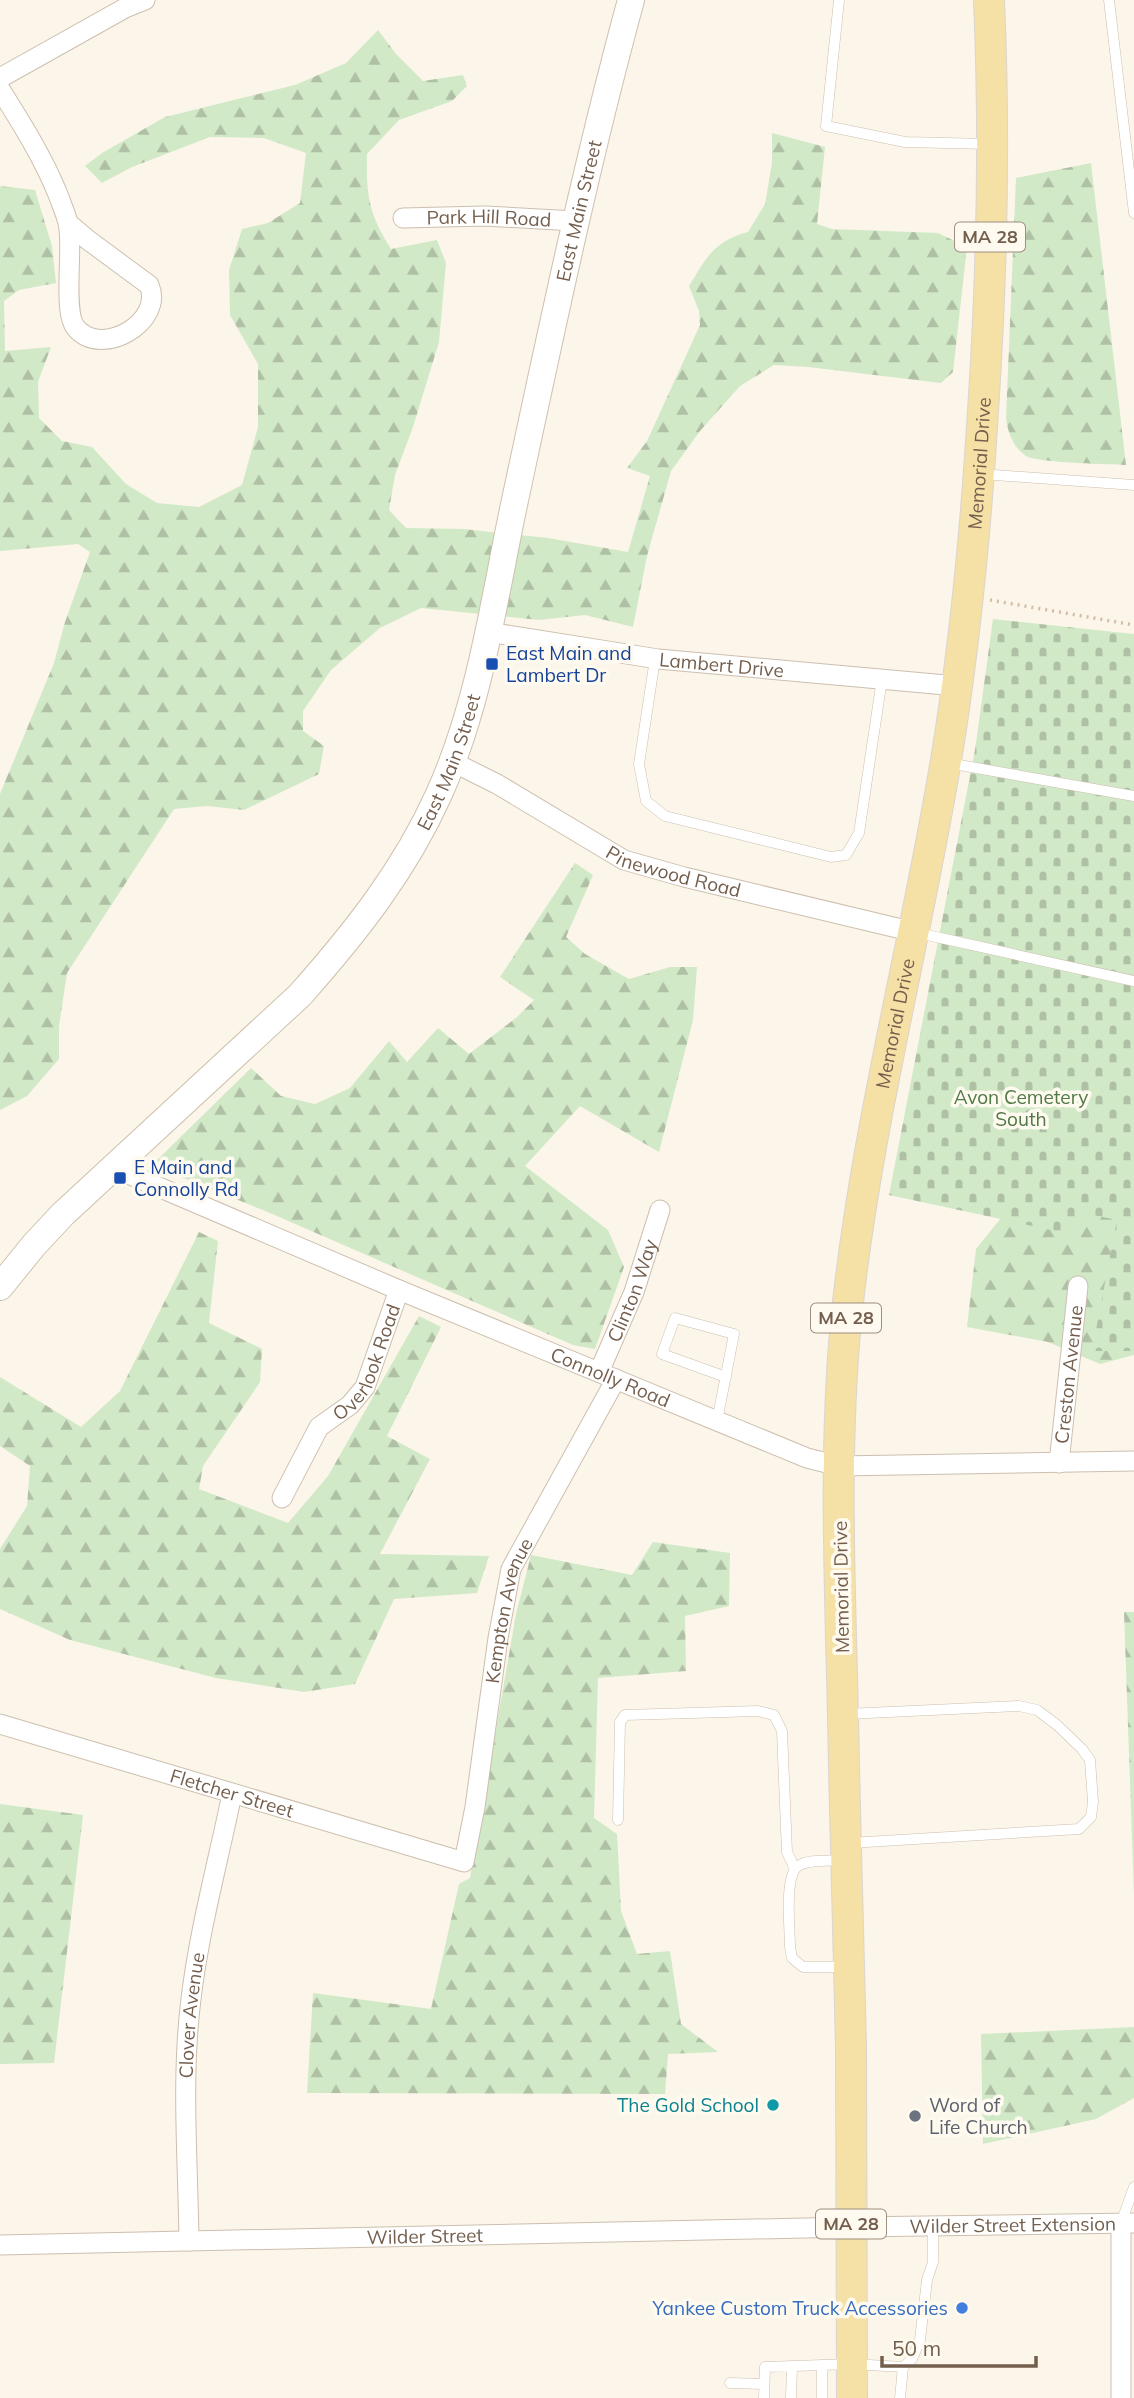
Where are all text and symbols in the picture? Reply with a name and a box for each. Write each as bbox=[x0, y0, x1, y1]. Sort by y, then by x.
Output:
street label: East Main Street bbox=[551, 137, 607, 284]
street label: Park Hill Road bbox=[426, 204, 552, 232]
road number: MA 28 bbox=[955, 222, 1025, 251]
street label: Memorial Drive bbox=[962, 397, 996, 530]
place label: East Main and Lambert Dr bbox=[506, 641, 632, 687]
street label: Lambert Drive bbox=[658, 647, 785, 682]
marker: East Main and Lambert Dr bbox=[484, 656, 500, 672]
street label: East Main Street bbox=[411, 691, 485, 834]
street label: Pinewood Road bbox=[602, 840, 743, 902]
street label: Memorial Drive bbox=[870, 956, 920, 1091]
park label: Avon Cemetery South bbox=[954, 1085, 1088, 1131]
place label: E Main and Connolly Rd bbox=[134, 1155, 239, 1201]
marker: E Main and Connolly Rd bbox=[112, 1170, 128, 1186]
street label: Clinton Way bbox=[602, 1236, 662, 1346]
street label: Overlook Road bbox=[328, 1301, 405, 1426]
road number: MA 28 bbox=[811, 1303, 881, 1332]
street label: Creston Avenue bbox=[1049, 1304, 1088, 1445]
street label: Connolly Road bbox=[547, 1342, 674, 1412]
street label: Memorial Drive bbox=[828, 1521, 854, 1653]
street label: Kempton Avenue bbox=[480, 1533, 538, 1685]
street label: Fletcher Street bbox=[167, 1763, 297, 1823]
street label: Clover Avenue bbox=[174, 1950, 210, 2079]
place label: The Gold School bbox=[617, 2093, 759, 2117]
place label: Word of Life Church bbox=[929, 2093, 1028, 2139]
marker: The Gold School bbox=[765, 2097, 781, 2113]
marker: Word of Life Church bbox=[907, 2108, 923, 2124]
road number: MA 28 bbox=[816, 2210, 886, 2238]
street label: Wilder Street Extension bbox=[909, 2211, 1116, 2238]
street label: Wilder Street bbox=[366, 2223, 484, 2249]
place label: Yankee Custom Truck Accessories bbox=[652, 2296, 948, 2320]
marker: Yankee Custom Truck Accessories bbox=[954, 2300, 970, 2316]
scale bar bbox=[882, 2324, 1036, 2368]
text: 50 m bbox=[892, 2335, 941, 2361]

